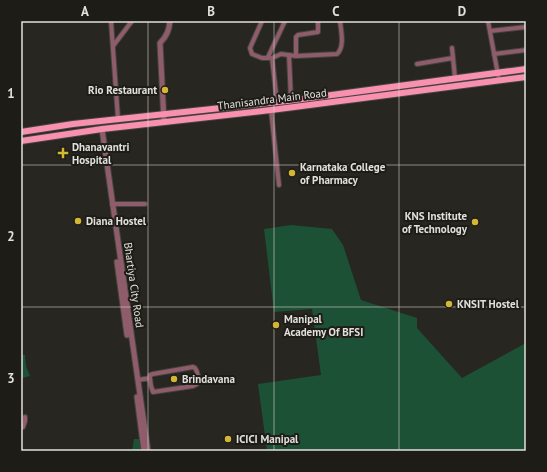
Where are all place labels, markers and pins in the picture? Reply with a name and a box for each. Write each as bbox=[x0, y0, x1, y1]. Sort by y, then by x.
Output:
place label: Rio Restaurant bbox=[88, 83, 157, 97]
marker: Rio Restaurant bbox=[160, 85, 170, 95]
place label: Dhanavantri Hospital bbox=[72, 140, 129, 167]
marker: Dhanavantri Hospital bbox=[57, 147, 69, 159]
place label: Karnataka College of Pharmacy bbox=[300, 160, 386, 187]
marker: Karnataka College of Pharmacy bbox=[287, 168, 297, 178]
place label: KNS Institute of Technology bbox=[402, 209, 468, 236]
place label: Diana Hostel bbox=[86, 214, 147, 228]
marker: Diana Hostel bbox=[73, 216, 83, 226]
marker: KNS Institute of Technology bbox=[470, 217, 480, 227]
place label: KNSIT Hostel bbox=[457, 297, 520, 311]
marker: KNSIT Hostel bbox=[444, 299, 454, 309]
place label: Manipal Academy Of BFSI bbox=[284, 312, 363, 339]
marker: Manipal Academy Of BFSI bbox=[271, 320, 281, 330]
place label: Brindavana bbox=[182, 372, 235, 386]
marker: Brindavana bbox=[169, 374, 179, 384]
place label: ICICI Manipal bbox=[236, 432, 299, 446]
marker: ICICI Manipal bbox=[223, 434, 233, 444]

